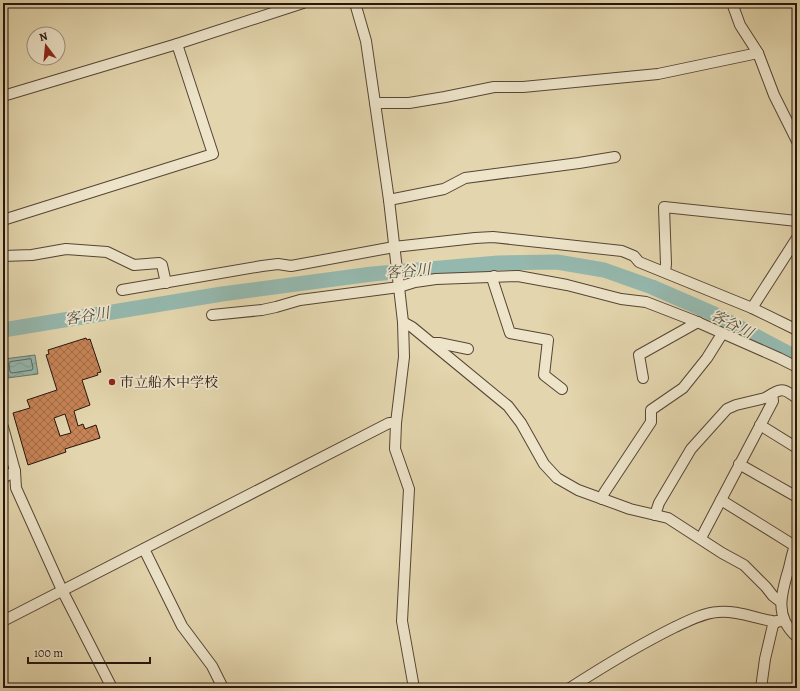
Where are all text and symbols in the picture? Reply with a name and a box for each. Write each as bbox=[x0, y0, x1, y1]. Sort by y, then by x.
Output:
north arrow bbox=[26, 26, 66, 66]
text: N bbox=[37, 29, 49, 45]
water label: 客谷川 bbox=[385, 259, 433, 283]
water label: 客谷川 bbox=[63, 302, 113, 329]
water label: 客谷川 bbox=[707, 305, 758, 344]
place label: 市立船木中学校 bbox=[120, 373, 218, 392]
marker: 市立船木中学校 bbox=[107, 377, 117, 387]
scale bar bbox=[28, 639, 150, 665]
text: 100 m bbox=[34, 645, 63, 661]

